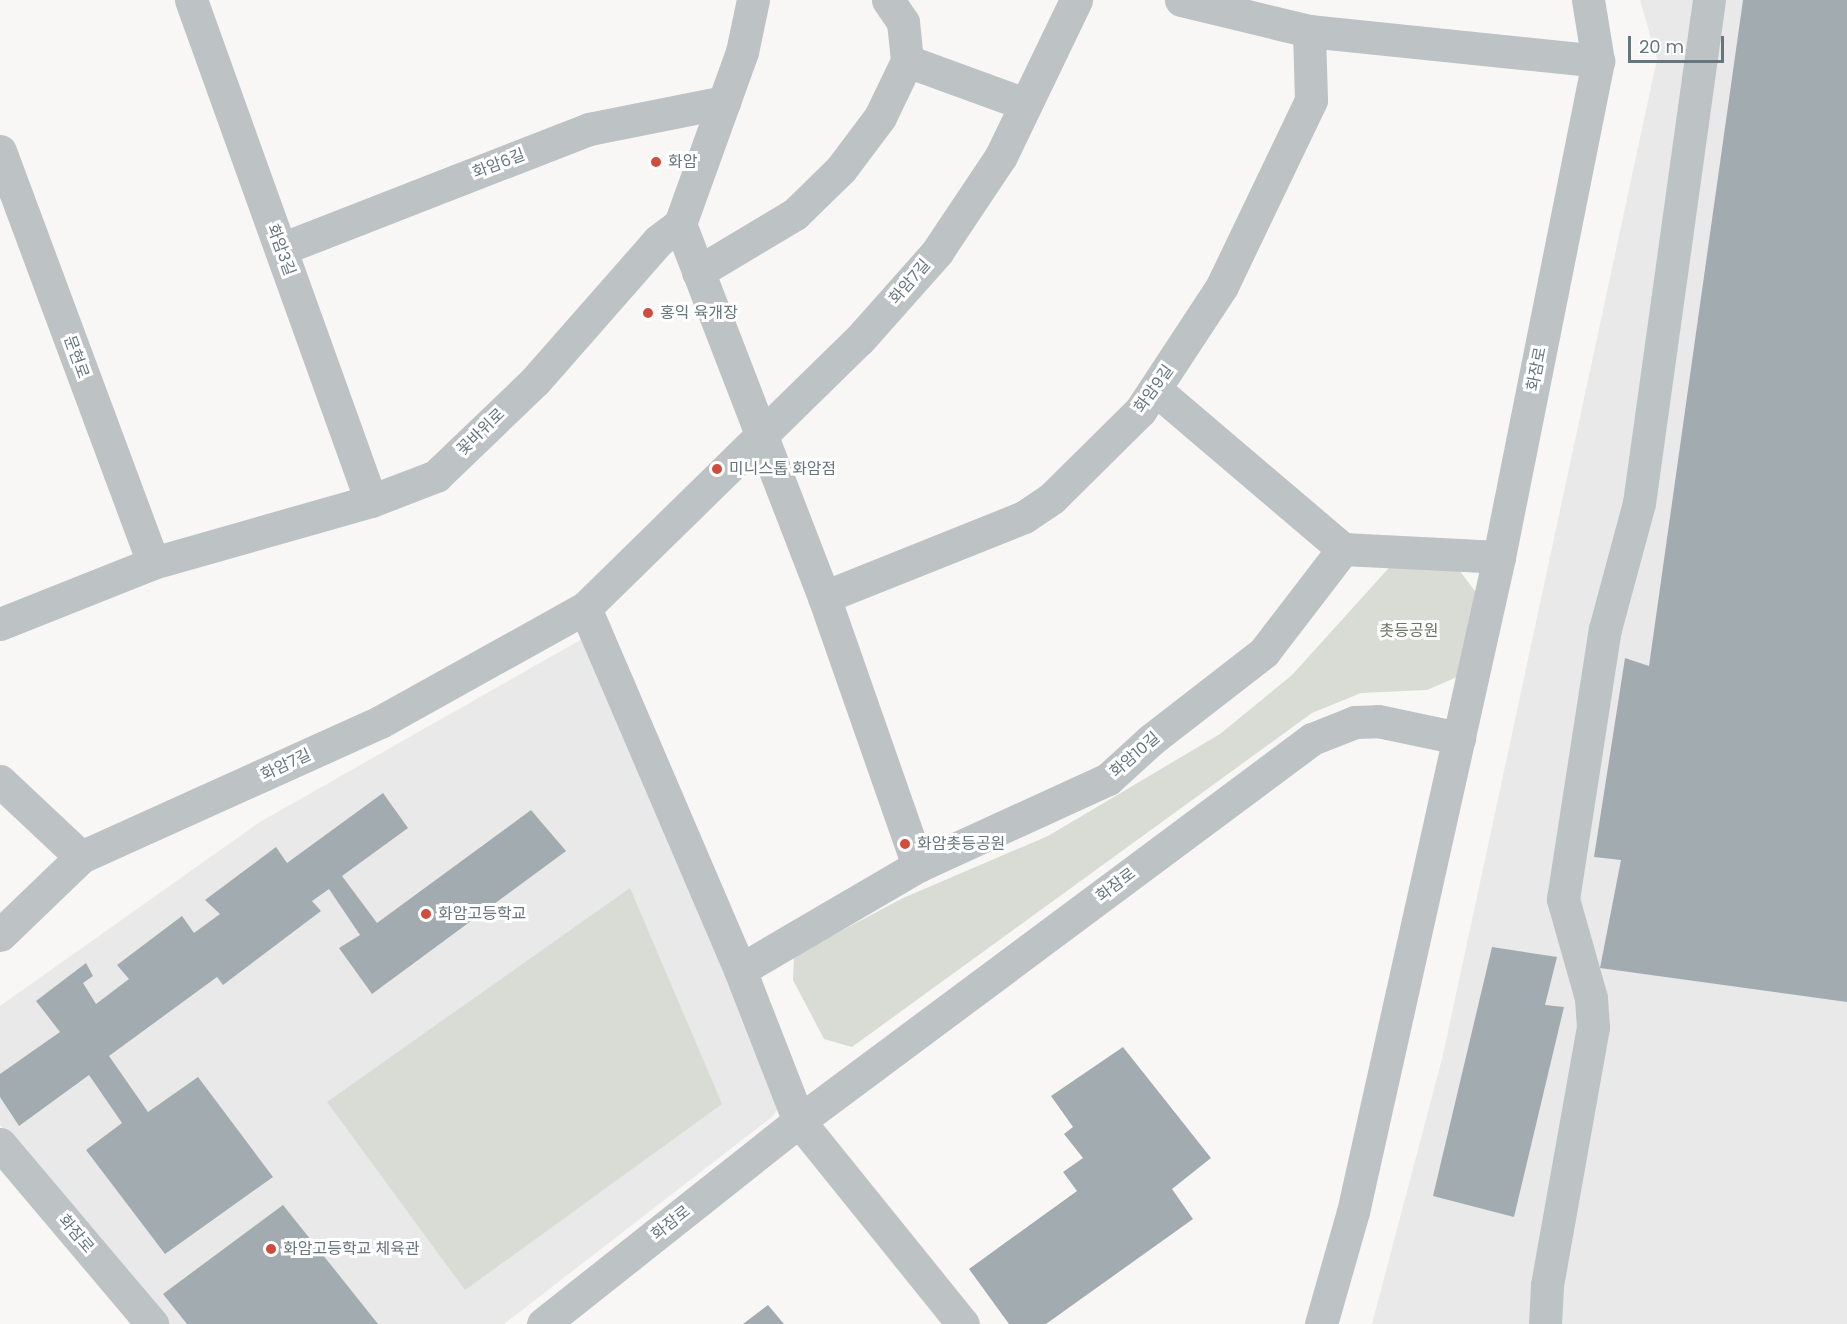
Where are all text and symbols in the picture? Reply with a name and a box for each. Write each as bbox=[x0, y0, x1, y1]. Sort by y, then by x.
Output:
scale bar bbox=[1631, 24, 1727, 62]
text: 20 m bbox=[1639, 34, 1684, 59]
street label: 화암6길 bbox=[470, 145, 528, 183]
place label: 화암 bbox=[668, 152, 697, 172]
marker: 화암 bbox=[649, 155, 663, 169]
street label: 화암3길 bbox=[263, 222, 299, 278]
street label: 화암7길 bbox=[885, 256, 935, 308]
place label: 홍익 육개장 bbox=[660, 303, 738, 323]
marker: 홍익 육개장 bbox=[641, 306, 655, 320]
street label: 문현로 bbox=[59, 333, 93, 381]
street label: 화잠로 bbox=[1523, 345, 1551, 393]
street label: 화암9길 bbox=[1130, 361, 1178, 417]
street label: 꽃바위로 bbox=[453, 405, 509, 459]
place label: 미니스톱 화암점 bbox=[729, 459, 836, 479]
marker: 미니스톱 화암점 bbox=[710, 462, 724, 476]
park label: 촛등공원 bbox=[1380, 621, 1438, 641]
street label: 화암10길 bbox=[1106, 728, 1164, 782]
street label: 화암7길 bbox=[258, 745, 314, 785]
place label: 화암촛등공원 bbox=[917, 834, 1005, 854]
marker: 화암촛등공원 bbox=[898, 837, 912, 851]
street label: 화잠로 bbox=[1093, 864, 1139, 906]
place label: 화암고등학교 bbox=[438, 904, 526, 924]
marker: 화암고등학교 bbox=[419, 907, 433, 921]
street label: 화잠로 bbox=[648, 1202, 694, 1244]
street label: 화잠로 bbox=[54, 1211, 98, 1257]
place label: 화암고등학교 체육관 bbox=[283, 1239, 420, 1259]
marker: 화암고등학교 체육관 bbox=[264, 1242, 278, 1256]

